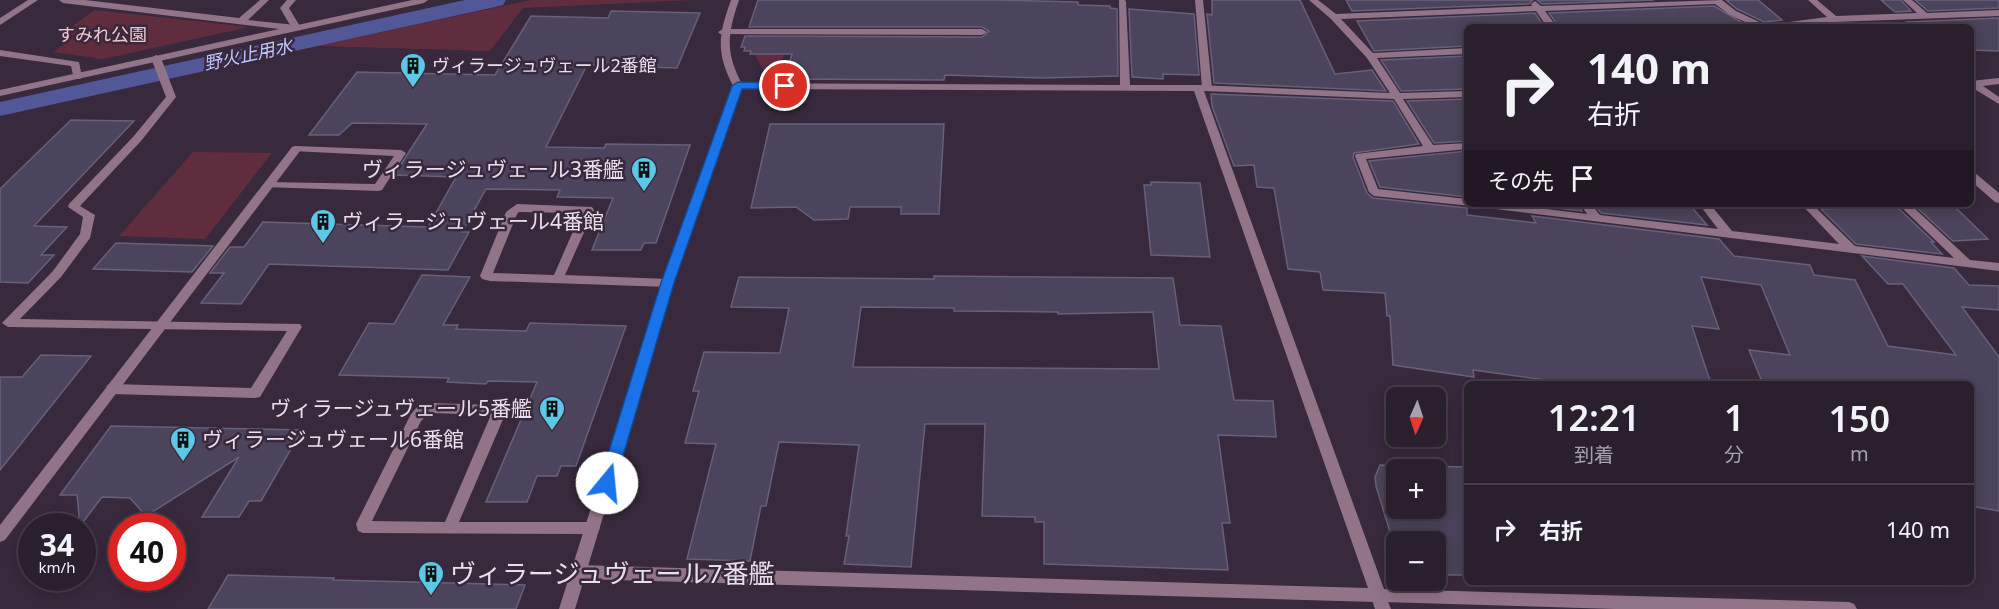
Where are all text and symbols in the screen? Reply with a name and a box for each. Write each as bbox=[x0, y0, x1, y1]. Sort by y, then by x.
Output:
park label: すみれ公園 bbox=[57, 22, 147, 46]
water label: 野火止用水 bbox=[201, 33, 296, 75]
text: 140 m bbox=[1587, 39, 1711, 96]
icon: right bbox=[1488, 48, 1566, 126]
building icon: ヴィラージュヴェール2番館 bbox=[398, 51, 428, 89]
place label: ヴィラージュヴェール2番館 bbox=[432, 53, 657, 77]
pin bbox=[759, 60, 810, 111]
icon: arrive bbox=[768, 69, 801, 102]
text: 右折 bbox=[1587, 95, 1641, 132]
place label: ヴィラージュヴェール3番艦 bbox=[362, 155, 624, 183]
building icon: ヴィラージュヴェール3番艦 bbox=[629, 155, 659, 193]
icon: arrive bbox=[1566, 162, 1599, 195]
text: その先 bbox=[1488, 165, 1554, 195]
building icon: ヴィラージュヴェール4番館 bbox=[308, 207, 338, 245]
place label: ヴィラージュヴェール4番館 bbox=[342, 207, 604, 235]
north arrow bbox=[1386, 387, 1446, 447]
map controls bbox=[1386, 387, 1446, 591]
text: 12:21 bbox=[1548, 393, 1640, 442]
text: 1 bbox=[1724, 393, 1745, 442]
place label: ヴィラージュヴェール5番艦 bbox=[270, 394, 532, 422]
building icon: ヴィラージュヴェール5番艦 bbox=[537, 394, 567, 432]
text: 150 bbox=[1828, 394, 1890, 443]
building icon: ヴィラージュヴェール6番館 bbox=[168, 425, 198, 463]
place label: ヴィラージュヴェール6番館 bbox=[202, 425, 464, 453]
text: m bbox=[1850, 440, 1869, 467]
text: 到着 bbox=[1574, 441, 1614, 468]
text: 分 bbox=[1724, 441, 1744, 468]
position arrow bbox=[575, 451, 639, 515]
button: + bbox=[1386, 459, 1446, 519]
speed limit sign: 40 bbox=[108, 513, 186, 591]
icon: right bbox=[1488, 513, 1521, 546]
text: 140 m bbox=[1886, 514, 1950, 544]
text: 右折 bbox=[1539, 515, 1583, 545]
text: 34 bbox=[40, 524, 74, 565]
button: − bbox=[1386, 531, 1446, 591]
place label: ヴィラージュヴェール7番艦 bbox=[450, 555, 775, 591]
text: km/h bbox=[39, 557, 75, 577]
building icon: ヴィラージュヴェール7番艦 bbox=[416, 559, 446, 597]

